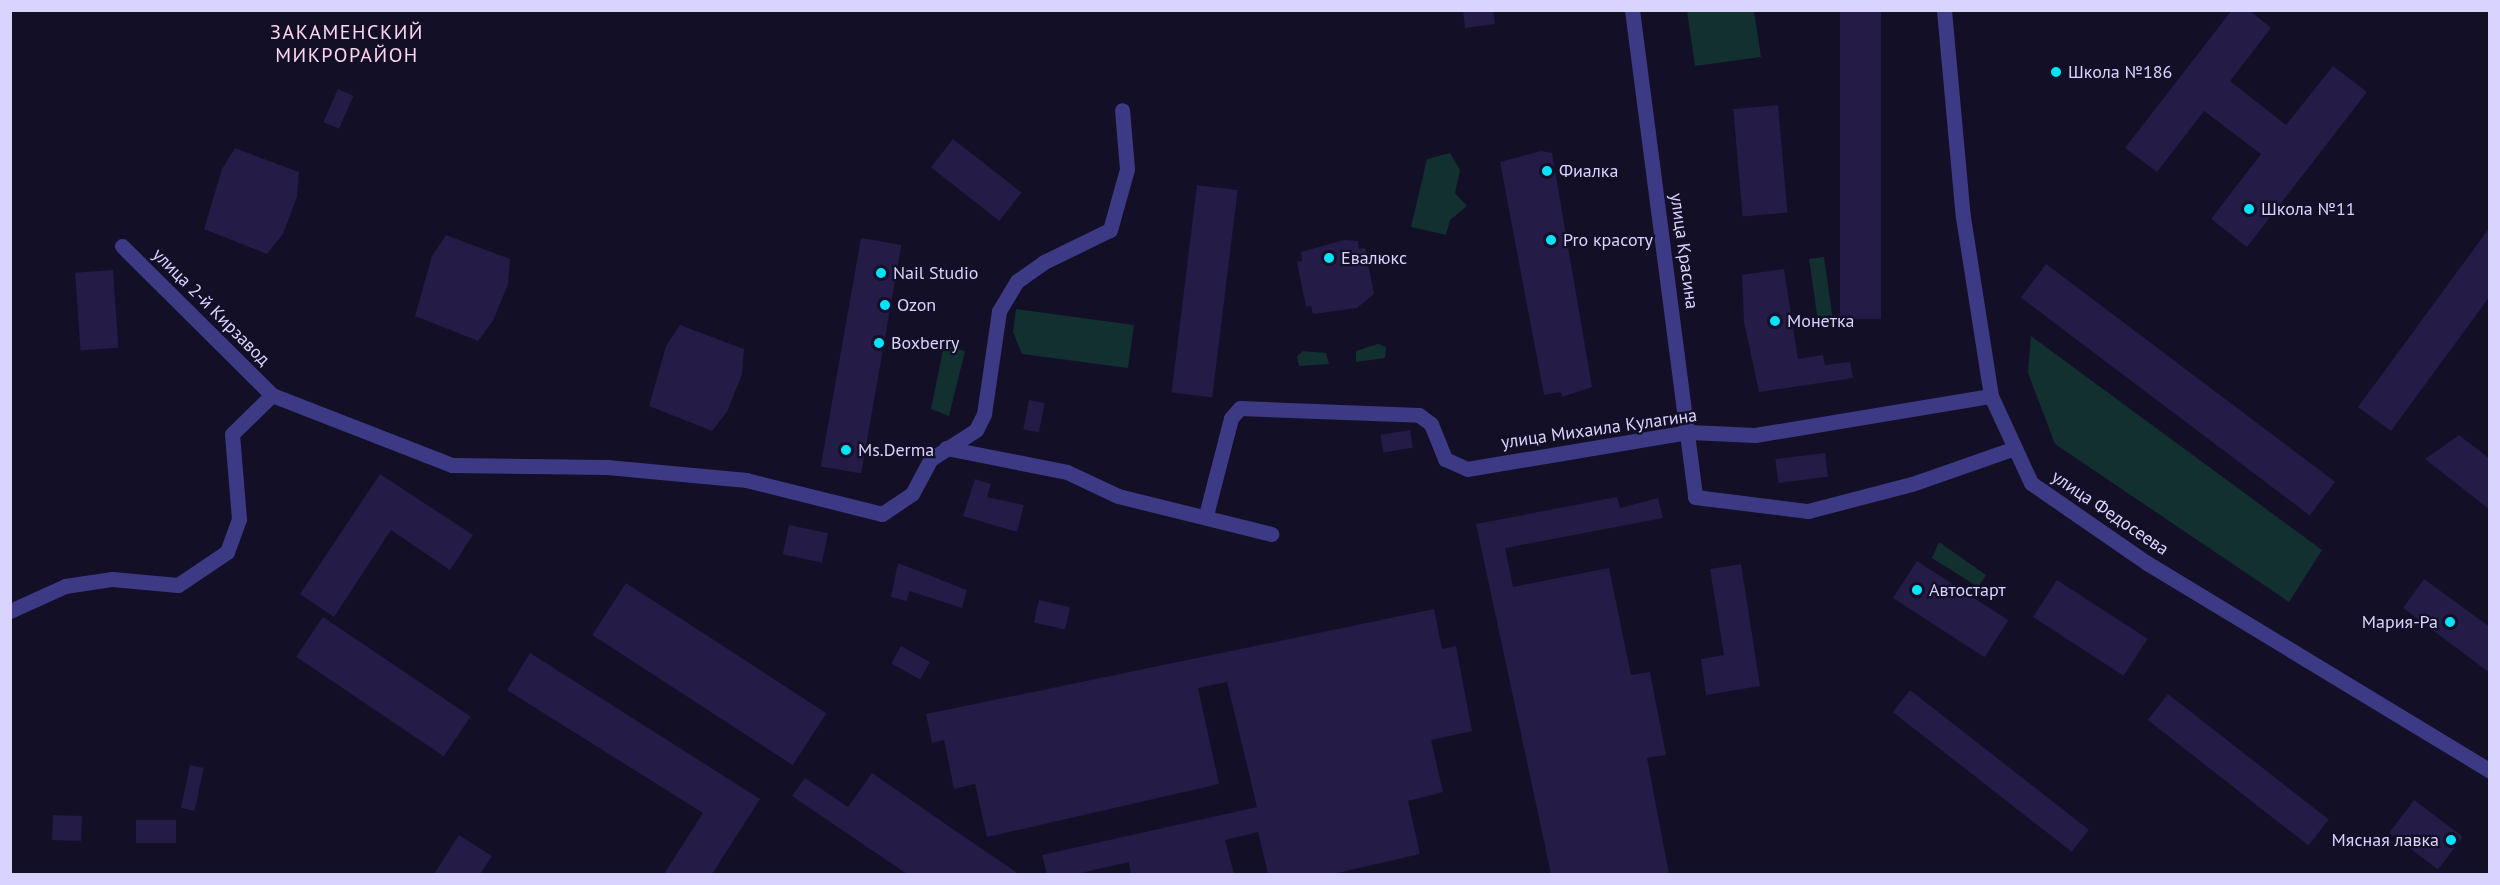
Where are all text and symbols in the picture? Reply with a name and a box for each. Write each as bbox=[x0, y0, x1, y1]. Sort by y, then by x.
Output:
district label: ЗАКАМЕНСКИЙ МИКРОРАЙОН bbox=[270, 21, 424, 68]
place label: Школа №186 bbox=[2068, 61, 2172, 83]
marker: Школа №186 bbox=[2049, 65, 2063, 79]
place label: Фиалка bbox=[1559, 160, 1618, 182]
marker: Фиалка bbox=[1540, 164, 1554, 178]
street label: улица Красина bbox=[1665, 192, 1703, 310]
place label: Школа №11 bbox=[2261, 198, 2356, 220]
marker: Школа №11 bbox=[2242, 202, 2256, 216]
place label: Pro красоту bbox=[1563, 229, 1653, 251]
marker: Pro красоту bbox=[1544, 233, 1558, 247]
street label: улица 2-й Кирзавод bbox=[148, 244, 274, 370]
place label: Евалюкс bbox=[1341, 247, 1407, 269]
marker: Евалюкс bbox=[1322, 251, 1336, 265]
place label: Nail Studio bbox=[893, 262, 978, 284]
marker: Nail Studio bbox=[874, 266, 888, 280]
place label: Ozon bbox=[897, 294, 936, 316]
marker: Ozon bbox=[878, 298, 892, 312]
place label: Монетка bbox=[1787, 310, 1854, 332]
marker: Монетка bbox=[1768, 314, 1782, 328]
place label: Boxberry bbox=[891, 332, 959, 354]
marker: Boxberry bbox=[872, 336, 886, 350]
street label: улица Михаила Кулагина bbox=[1500, 405, 1698, 453]
place label: Ms.Derma bbox=[858, 439, 934, 461]
marker: Ms.Derma bbox=[839, 443, 853, 457]
street label: улица Федосеева bbox=[2047, 466, 2173, 560]
place label: Автостарт bbox=[1929, 579, 2006, 601]
marker: Автостарт bbox=[1910, 583, 1924, 597]
place label: Мария-Ра bbox=[2362, 611, 2438, 633]
marker: Мария-Ра bbox=[2443, 615, 2457, 629]
place label: Мясная лавка bbox=[2332, 829, 2439, 851]
marker: Мясная лавка bbox=[2444, 833, 2458, 847]

